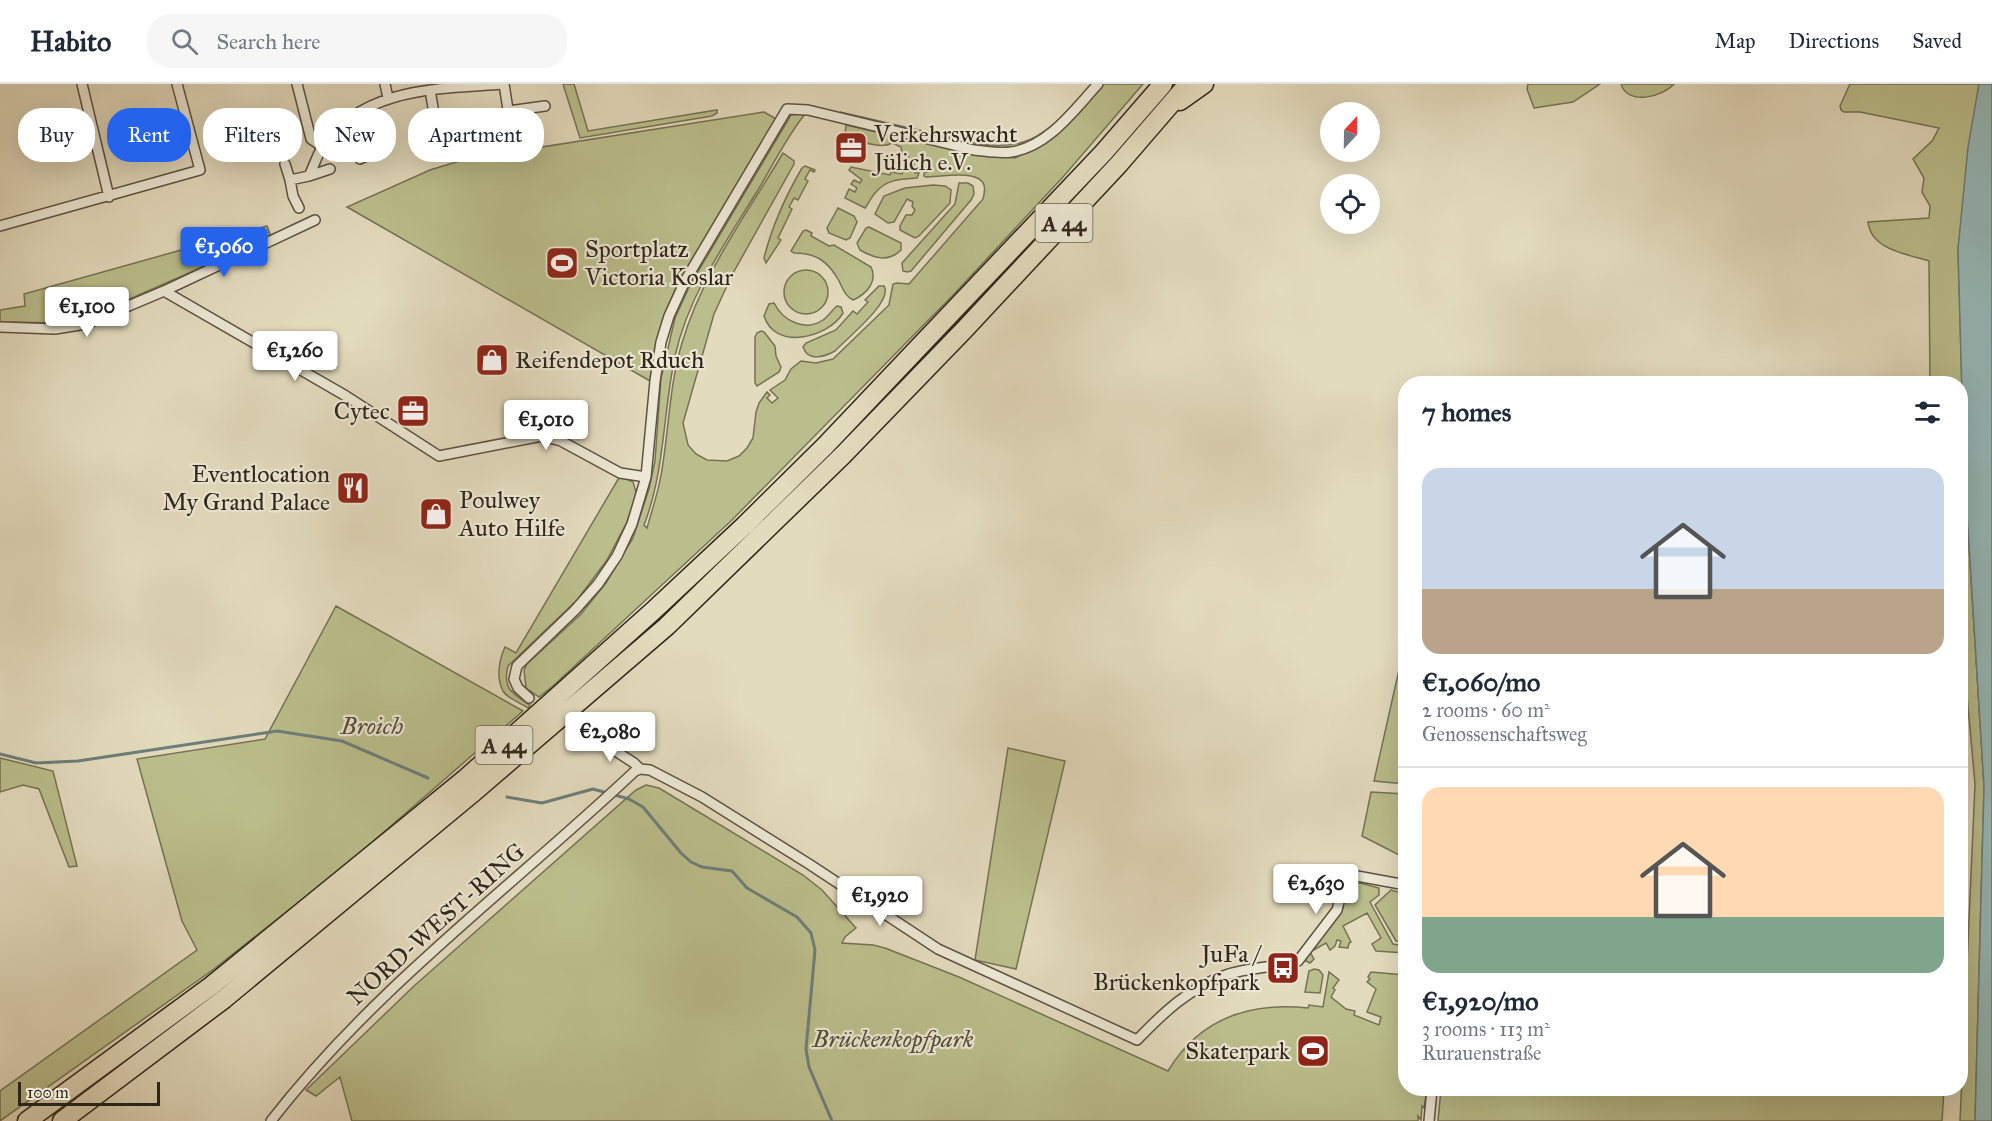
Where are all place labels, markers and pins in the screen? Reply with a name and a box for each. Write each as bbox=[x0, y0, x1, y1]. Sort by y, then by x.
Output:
place label: Verkehrswacht Jülich e.V. bbox=[871, 119, 1018, 177]
office icon: Verkehrswacht Jülich e.V. bbox=[833, 130, 869, 166]
pin: €1,060 bbox=[175, 227, 273, 278]
place label: Sportplatz Victoria Koslar bbox=[584, 234, 733, 292]
sports icon: Sportplatz Victoria Koslar bbox=[544, 245, 580, 281]
pin: €1,100 bbox=[38, 287, 136, 338]
pin: €1,260 bbox=[246, 331, 344, 382]
shop icon: Reifendepot Rduch bbox=[474, 342, 510, 378]
place label: Reifendepot Rduch bbox=[515, 345, 704, 375]
office icon: Cytec bbox=[395, 393, 431, 429]
place label: Cytec bbox=[334, 396, 390, 426]
pin: €1,010 bbox=[497, 400, 595, 451]
place label: Eventlocation My Grand Palace bbox=[162, 459, 330, 517]
restaurant icon: Eventlocation My Grand Palace bbox=[335, 470, 371, 506]
place label: Poulwey Auto Hilfe bbox=[458, 485, 565, 543]
shop icon: Poulwey Auto Hilfe bbox=[418, 496, 454, 532]
pin: €2,080 bbox=[561, 712, 659, 763]
pin: €2,630 bbox=[1267, 864, 1365, 915]
pin: €1,920 bbox=[831, 876, 929, 927]
place label: JuFa / Brückenkopfpark bbox=[1093, 939, 1263, 997]
bus stop icon: JuFa / Brückenkopfpark bbox=[1265, 950, 1301, 986]
sports icon: Skaterpark bbox=[1295, 1033, 1331, 1069]
place label: Skaterpark bbox=[1185, 1036, 1291, 1066]

